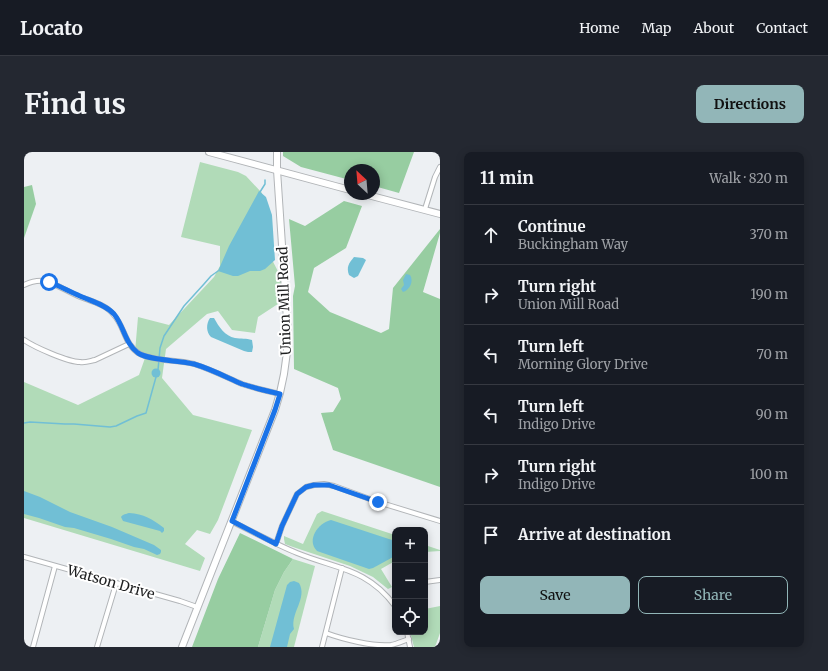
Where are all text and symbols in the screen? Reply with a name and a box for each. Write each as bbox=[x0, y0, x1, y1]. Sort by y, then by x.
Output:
text: Locato bbox=[20, 16, 83, 40]
text: Home bbox=[579, 19, 620, 37]
text: Map bbox=[642, 19, 671, 37]
text: About bbox=[693, 19, 734, 37]
text: Contact bbox=[756, 19, 808, 37]
button: Directions bbox=[696, 85, 804, 123]
text: Find us bbox=[24, 86, 126, 122]
north arrow bbox=[344, 164, 380, 200]
text: 11 min bbox=[480, 167, 534, 189]
text: Walk · 820 m bbox=[709, 170, 788, 187]
text: Continue bbox=[518, 217, 586, 236]
icon: ahead bbox=[480, 224, 502, 246]
text: 370 m bbox=[750, 226, 788, 243]
text: Buckingham Way bbox=[518, 236, 628, 253]
street label: Union Mill Road bbox=[273, 246, 295, 356]
route start bbox=[40, 273, 58, 291]
text: Turn right bbox=[518, 277, 596, 296]
icon: right bbox=[480, 284, 502, 306]
text: 190 m bbox=[751, 286, 788, 303]
text: Union Mill Road bbox=[518, 296, 619, 313]
text: Turn left bbox=[518, 337, 584, 356]
icon: left bbox=[480, 344, 502, 366]
text: 70 m bbox=[757, 346, 788, 363]
text: Morning Glory Drive bbox=[518, 356, 648, 373]
text: Turn left bbox=[518, 397, 584, 416]
icon: left bbox=[480, 404, 502, 426]
text: 90 m bbox=[756, 406, 788, 423]
text: Indigo Drive bbox=[518, 416, 595, 433]
text: Turn right bbox=[518, 457, 596, 476]
icon: right bbox=[480, 464, 502, 486]
text: 100 m bbox=[750, 466, 788, 483]
text: Indigo Drive bbox=[518, 476, 595, 493]
route end bbox=[369, 493, 387, 511]
icon: arrive bbox=[480, 524, 502, 546]
text: Arrive at destination bbox=[518, 525, 671, 544]
map controls bbox=[392, 527, 428, 635]
button: + bbox=[392, 527, 428, 563]
street label: Watson Drive bbox=[64, 561, 157, 603]
button: − bbox=[392, 563, 428, 599]
button: Save bbox=[480, 576, 630, 614]
button: Share bbox=[638, 576, 788, 614]
button: locate bbox=[392, 599, 428, 635]

